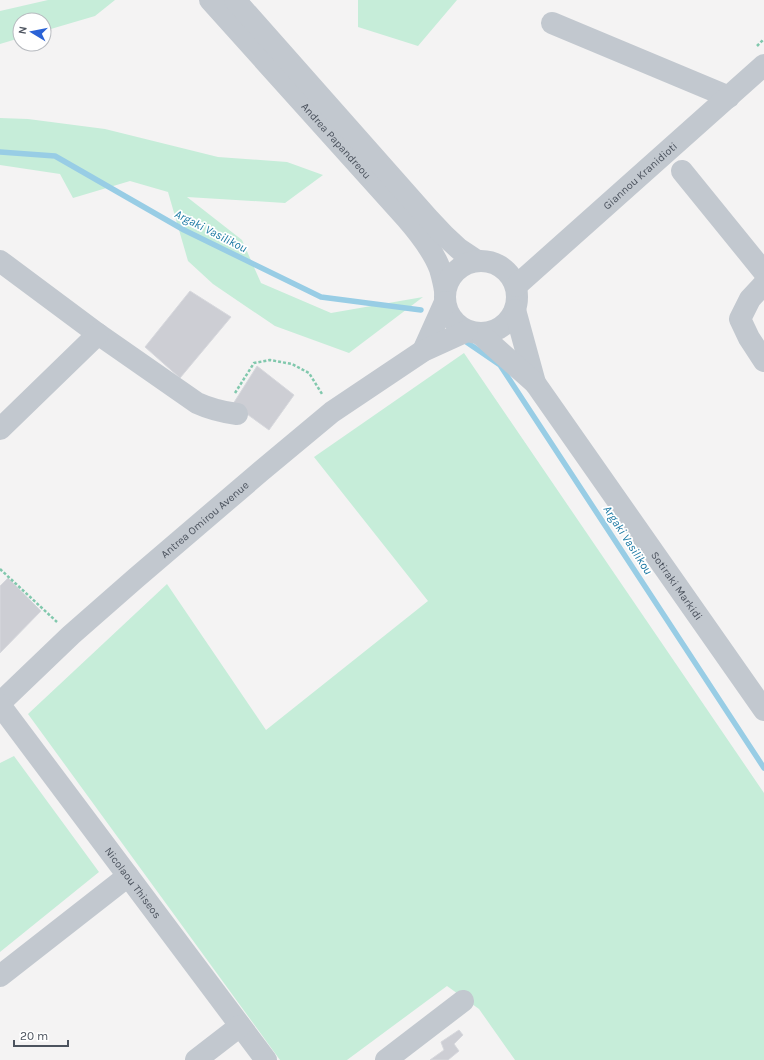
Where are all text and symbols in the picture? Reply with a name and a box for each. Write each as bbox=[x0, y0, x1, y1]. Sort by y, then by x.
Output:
north arrow bbox=[12, 12, 52, 52]
text: N bbox=[16, 25, 30, 35]
street label: Andrea Papandreou bbox=[299, 100, 374, 181]
street label: Giannou Kranidioti bbox=[600, 139, 680, 212]
water label: Argaki Vasilikou bbox=[172, 207, 250, 255]
street label: Antrea Omirou Avenue bbox=[158, 478, 252, 561]
water label: Argaki Vasilikou bbox=[600, 503, 656, 577]
street label: Sotiraki Markidi bbox=[648, 549, 705, 622]
street label: Nicolaou Thiseos bbox=[102, 844, 164, 921]
scale bar bbox=[14, 1022, 68, 1048]
text: 20 m bbox=[20, 1029, 48, 1043]

